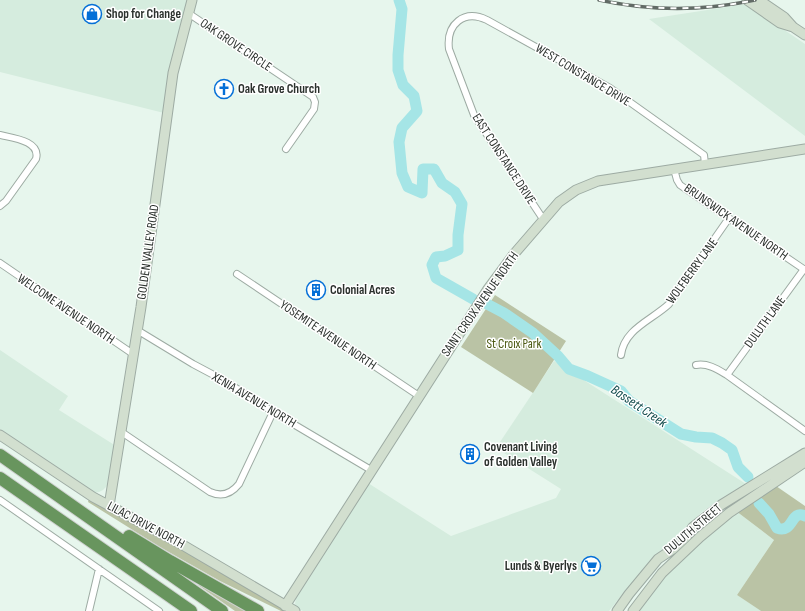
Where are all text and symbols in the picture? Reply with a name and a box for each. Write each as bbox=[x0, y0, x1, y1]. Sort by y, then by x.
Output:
shop icon: Shop for Change bbox=[81, 3, 103, 25]
place label: Shop for Change bbox=[106, 6, 181, 22]
street label: OAK GROVE CIRCLE bbox=[197, 15, 275, 75]
street label: WEST CONSTANCE DRIVE bbox=[532, 40, 634, 110]
church icon: Oak Grove Church bbox=[213, 78, 235, 100]
place label: Oak Grove Church bbox=[238, 81, 320, 97]
street label: EAST CONSTANCE DRIVE bbox=[469, 110, 539, 208]
street label: BRUNSWICK AVENUE NORTH bbox=[681, 180, 791, 264]
street label: GOLDEN VALLEY ROAD bbox=[133, 203, 163, 301]
street label: WOLFBERRY LANE bbox=[663, 235, 721, 307]
street label: SAINT CROIX AVENUE NORTH bbox=[438, 249, 522, 359]
street label: WELCOME AVENUE NORTH bbox=[14, 271, 118, 347]
building icon: Colonial Acres bbox=[305, 279, 327, 301]
place label: Colonial Acres bbox=[330, 282, 395, 298]
street label: DULUTH LANE bbox=[741, 293, 789, 351]
street label: YOSEMITE AVENUE NORTH bbox=[277, 297, 379, 373]
park label: St Croix Park bbox=[486, 336, 542, 352]
street label: XENIA AVENUE NORTH bbox=[208, 368, 299, 431]
water label: Bassett Creek bbox=[608, 381, 671, 431]
place label: Covenant Living of Golden Valley bbox=[484, 439, 558, 470]
building icon: Covenant Living of Golden Valley bbox=[459, 443, 481, 465]
street label: LILAC DRIVE NORTH bbox=[105, 498, 187, 552]
street label: DULUTH STREET bbox=[661, 500, 725, 558]
supermarket icon: Lunds & Byerlys bbox=[580, 555, 602, 577]
place label: Lunds & Byerlys bbox=[505, 558, 577, 574]

